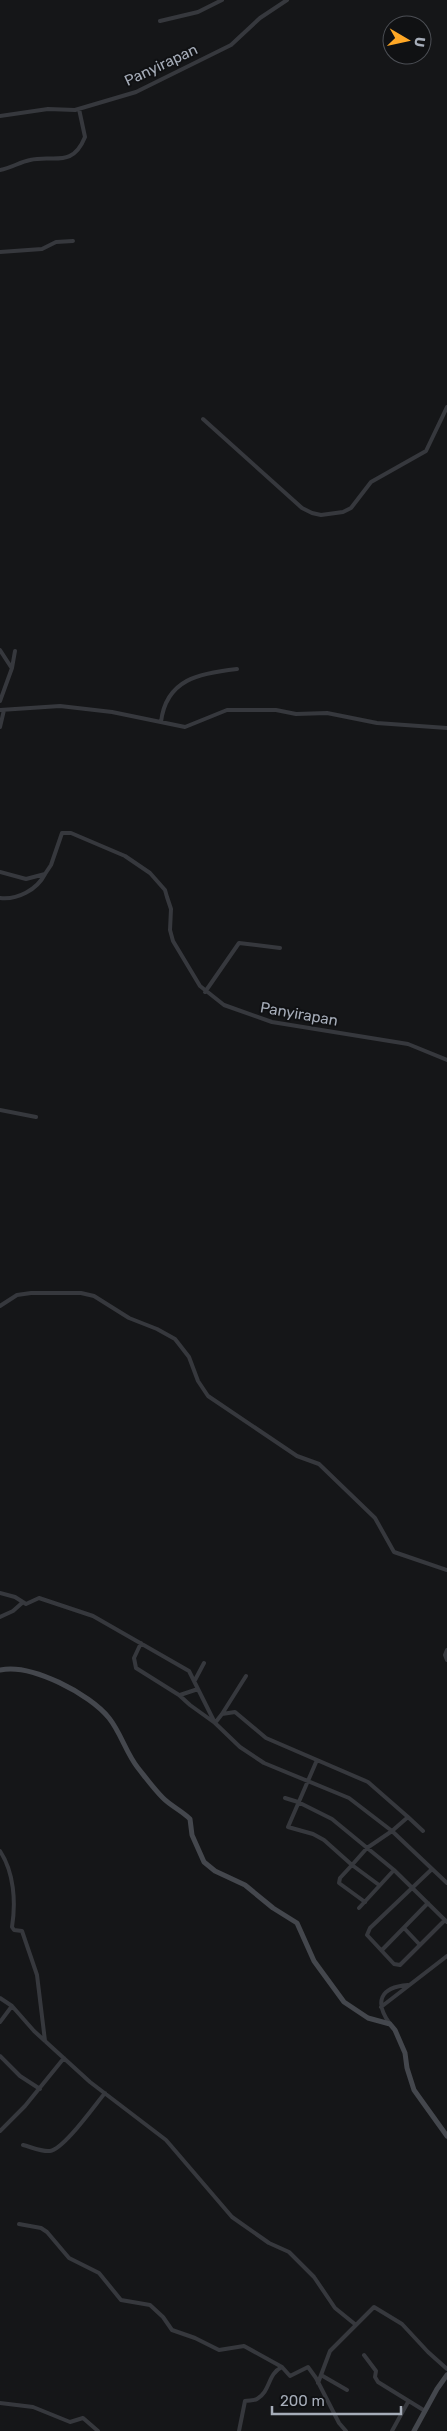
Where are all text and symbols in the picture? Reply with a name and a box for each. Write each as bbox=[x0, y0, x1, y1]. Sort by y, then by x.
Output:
north arrow bbox=[382, 15, 432, 65]
text: U bbox=[410, 36, 429, 48]
street label: Panyirapan bbox=[122, 40, 200, 90]
street label: Panyirapan bbox=[259, 998, 339, 1030]
scale bar bbox=[272, 2384, 401, 2416]
text: 200 m bbox=[280, 2392, 325, 2410]

